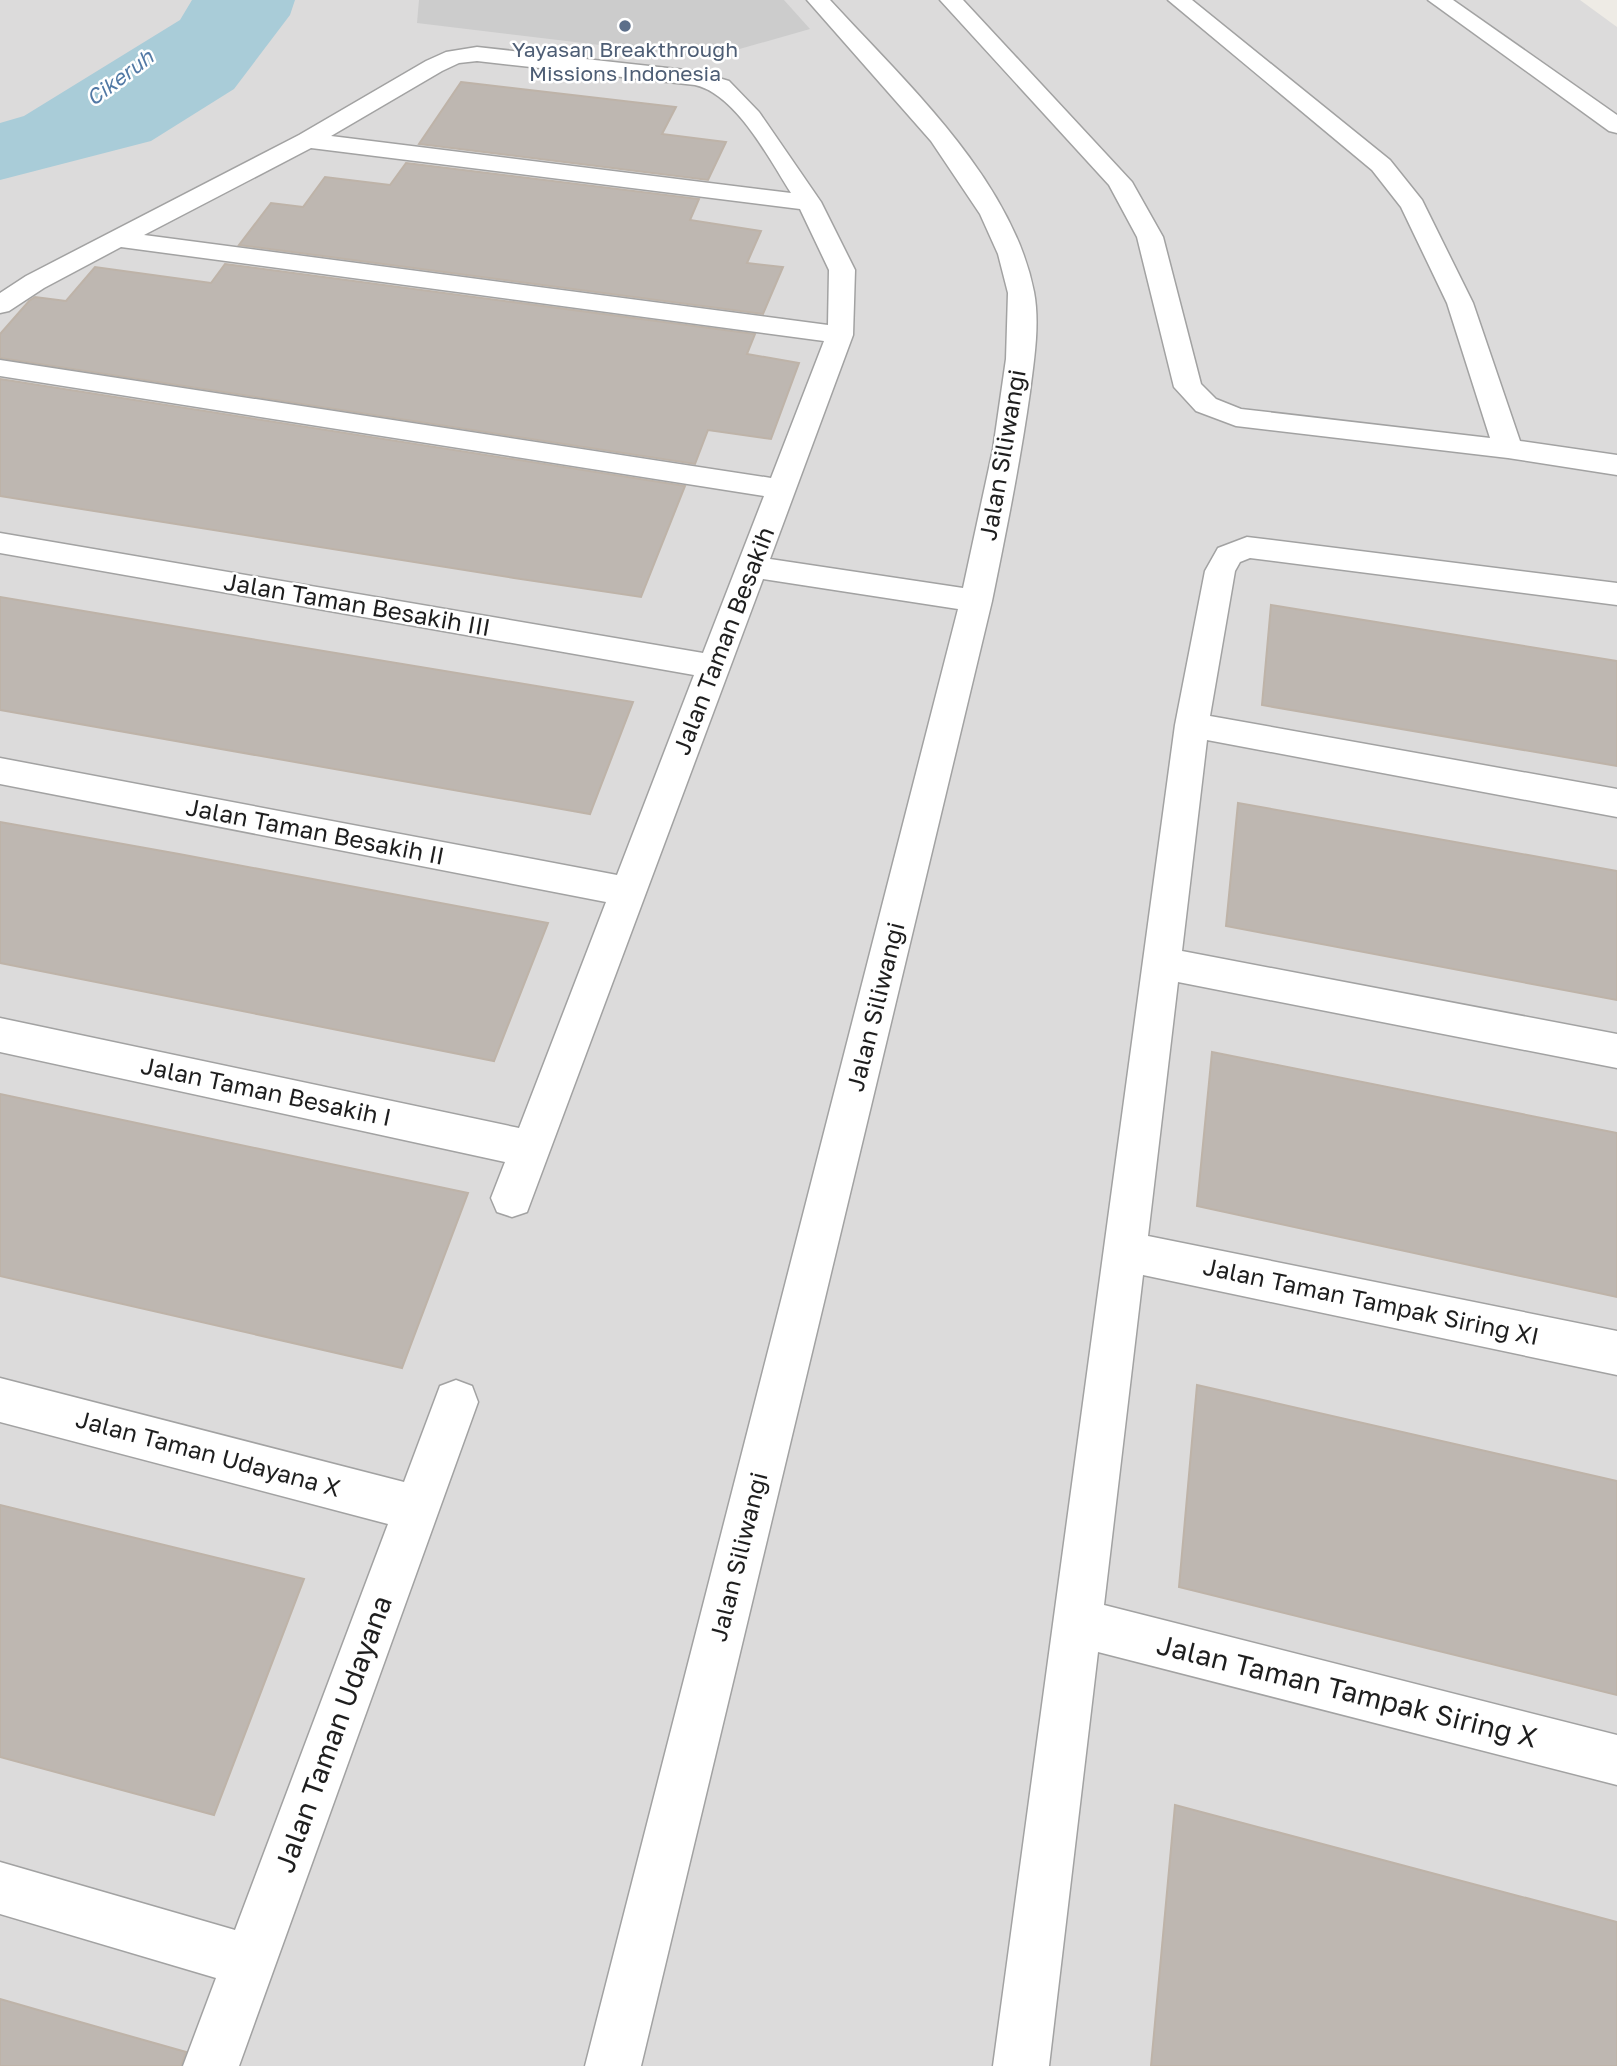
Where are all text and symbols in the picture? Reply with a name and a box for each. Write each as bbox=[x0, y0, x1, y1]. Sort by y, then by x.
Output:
marker: Yayasan Breakthrough Missions Indonesia bbox=[617, 18, 633, 34]
place label: Yayasan Breakthrough Missions Indonesia bbox=[512, 36, 738, 86]
water label: Cikeruh bbox=[81, 43, 159, 111]
street label: Jalan Siliwangi bbox=[972, 367, 1031, 543]
street label: Jalan Taman Besakih bbox=[666, 522, 779, 759]
street label: Jalan Taman Besakih III bbox=[222, 566, 493, 641]
street label: Jalan Taman Besakih II bbox=[184, 791, 447, 870]
street label: Jalan Siliwangi bbox=[840, 919, 910, 1094]
street label: Jalan Taman Besakih I bbox=[138, 1050, 394, 1131]
street label: Jalan Taman Tampak Siring XI bbox=[1201, 1251, 1542, 1350]
street label: Jalan Taman Udayana X bbox=[73, 1403, 344, 1502]
street label: Jalan Siliwangi bbox=[703, 1469, 773, 1644]
street label: Jalan Taman Udayana bbox=[267, 1591, 398, 1877]
street label: Jalan Taman Tampak Siring X bbox=[1153, 1627, 1541, 1754]

